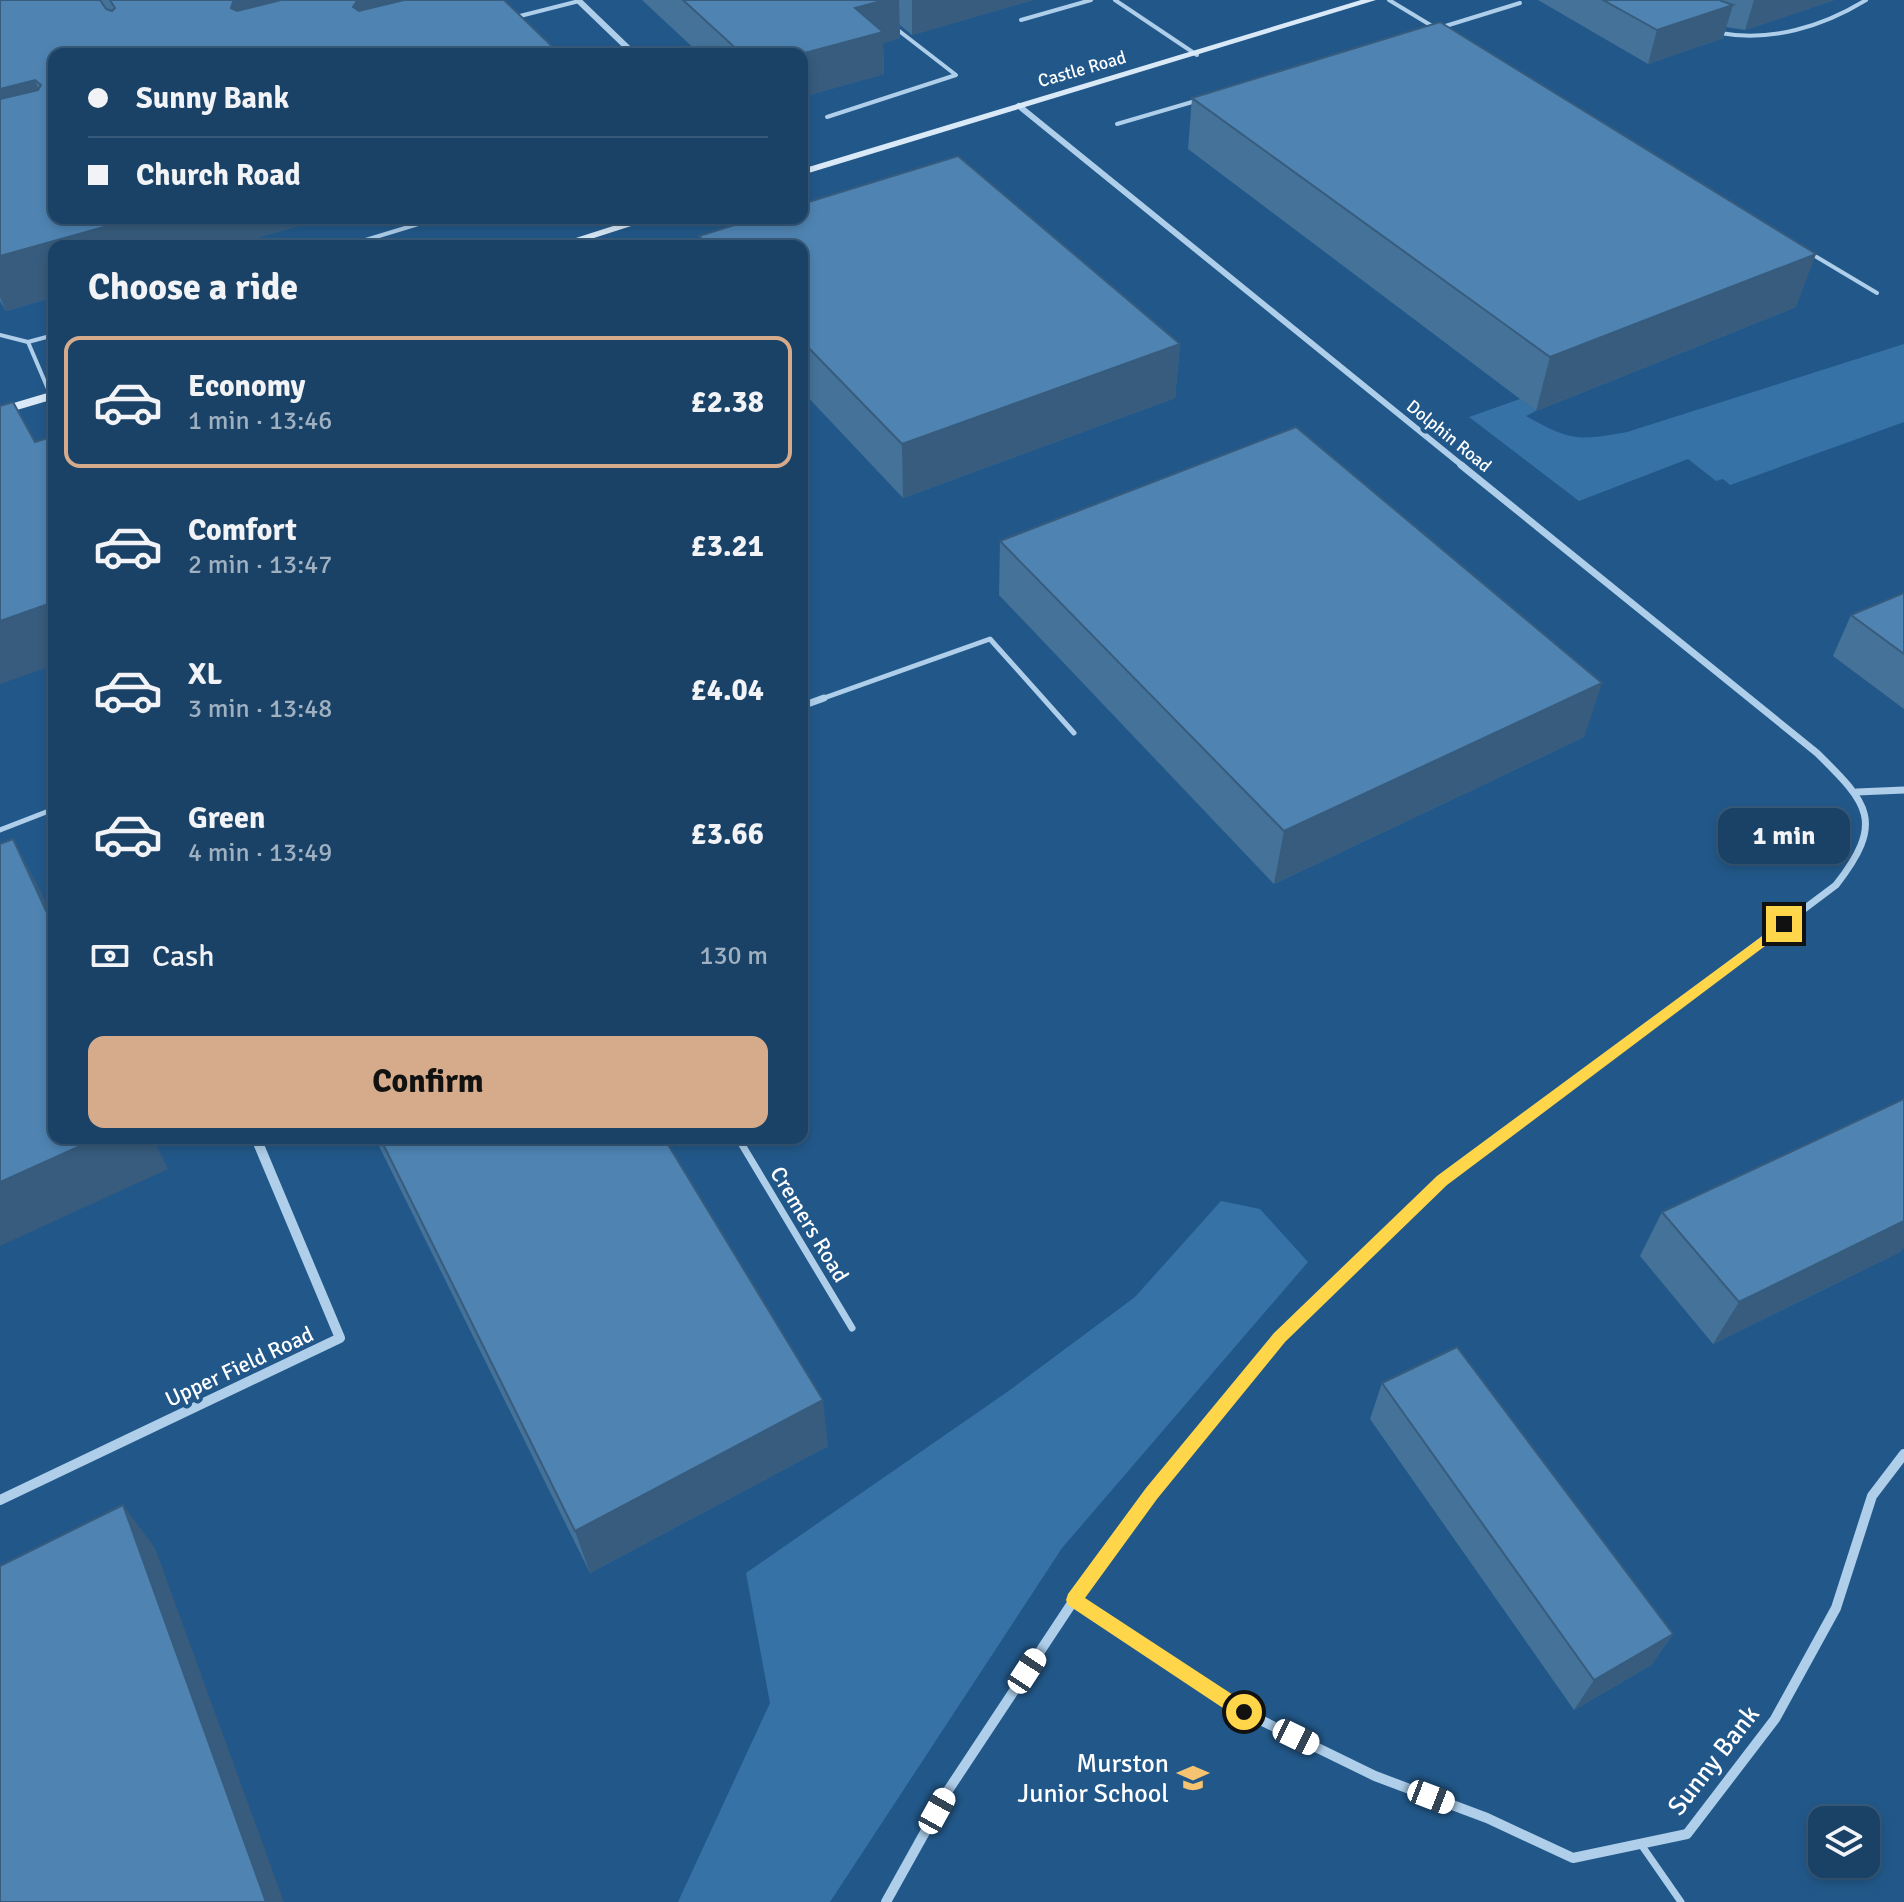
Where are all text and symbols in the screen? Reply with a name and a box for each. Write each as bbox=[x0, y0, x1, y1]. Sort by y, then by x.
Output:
street label: Castle Road bbox=[1035, 46, 1129, 92]
text: Sunny Bank bbox=[136, 80, 289, 117]
text: Church Road bbox=[136, 157, 301, 194]
text: Choose a ride bbox=[88, 265, 298, 310]
icon: car bbox=[92, 366, 164, 438]
text: Economy bbox=[188, 368, 305, 405]
text: £2.38 bbox=[691, 384, 764, 421]
street label: Dolphin Road bbox=[1402, 395, 1496, 477]
text: 1 min · 13:46 bbox=[188, 405, 332, 437]
icon: car bbox=[92, 510, 164, 582]
text: Comfort bbox=[188, 512, 297, 549]
text: £3.21 bbox=[691, 528, 764, 565]
text: 2 min · 13:47 bbox=[188, 549, 332, 581]
icon: car bbox=[92, 654, 164, 726]
text: XL bbox=[188, 656, 222, 693]
text: £4.04 bbox=[691, 672, 764, 709]
text: 3 min · 13:48 bbox=[188, 693, 332, 725]
icon: car bbox=[92, 798, 164, 870]
text: Green bbox=[188, 800, 265, 837]
callout: 1 min bbox=[1718, 808, 1850, 864]
text: £3.66 bbox=[691, 816, 764, 853]
text: 1 min bbox=[1753, 820, 1815, 852]
text: 4 min · 13:49 bbox=[188, 837, 332, 869]
route end bbox=[1766, 906, 1802, 942]
icon: cash bbox=[88, 934, 132, 978]
text: Cash bbox=[152, 938, 215, 975]
text: 130 m bbox=[699, 940, 768, 972]
button: Confirm bbox=[88, 1036, 768, 1128]
street label: Cremers Road bbox=[764, 1162, 855, 1287]
street label: Upper Field Road bbox=[161, 1320, 318, 1413]
car bbox=[1004, 1644, 1050, 1698]
route start bbox=[1226, 1694, 1262, 1730]
street label: Sunny Bank bbox=[1661, 1699, 1767, 1822]
car bbox=[1269, 1716, 1323, 1758]
place label: Murston Junior School bbox=[1018, 1748, 1169, 1810]
school or university icon: Murston Junior School bbox=[1176, 1761, 1210, 1795]
car bbox=[1404, 1777, 1458, 1817]
car bbox=[915, 1784, 959, 1838]
map controls bbox=[1808, 1806, 1880, 1878]
button: layers bbox=[1808, 1806, 1880, 1878]

